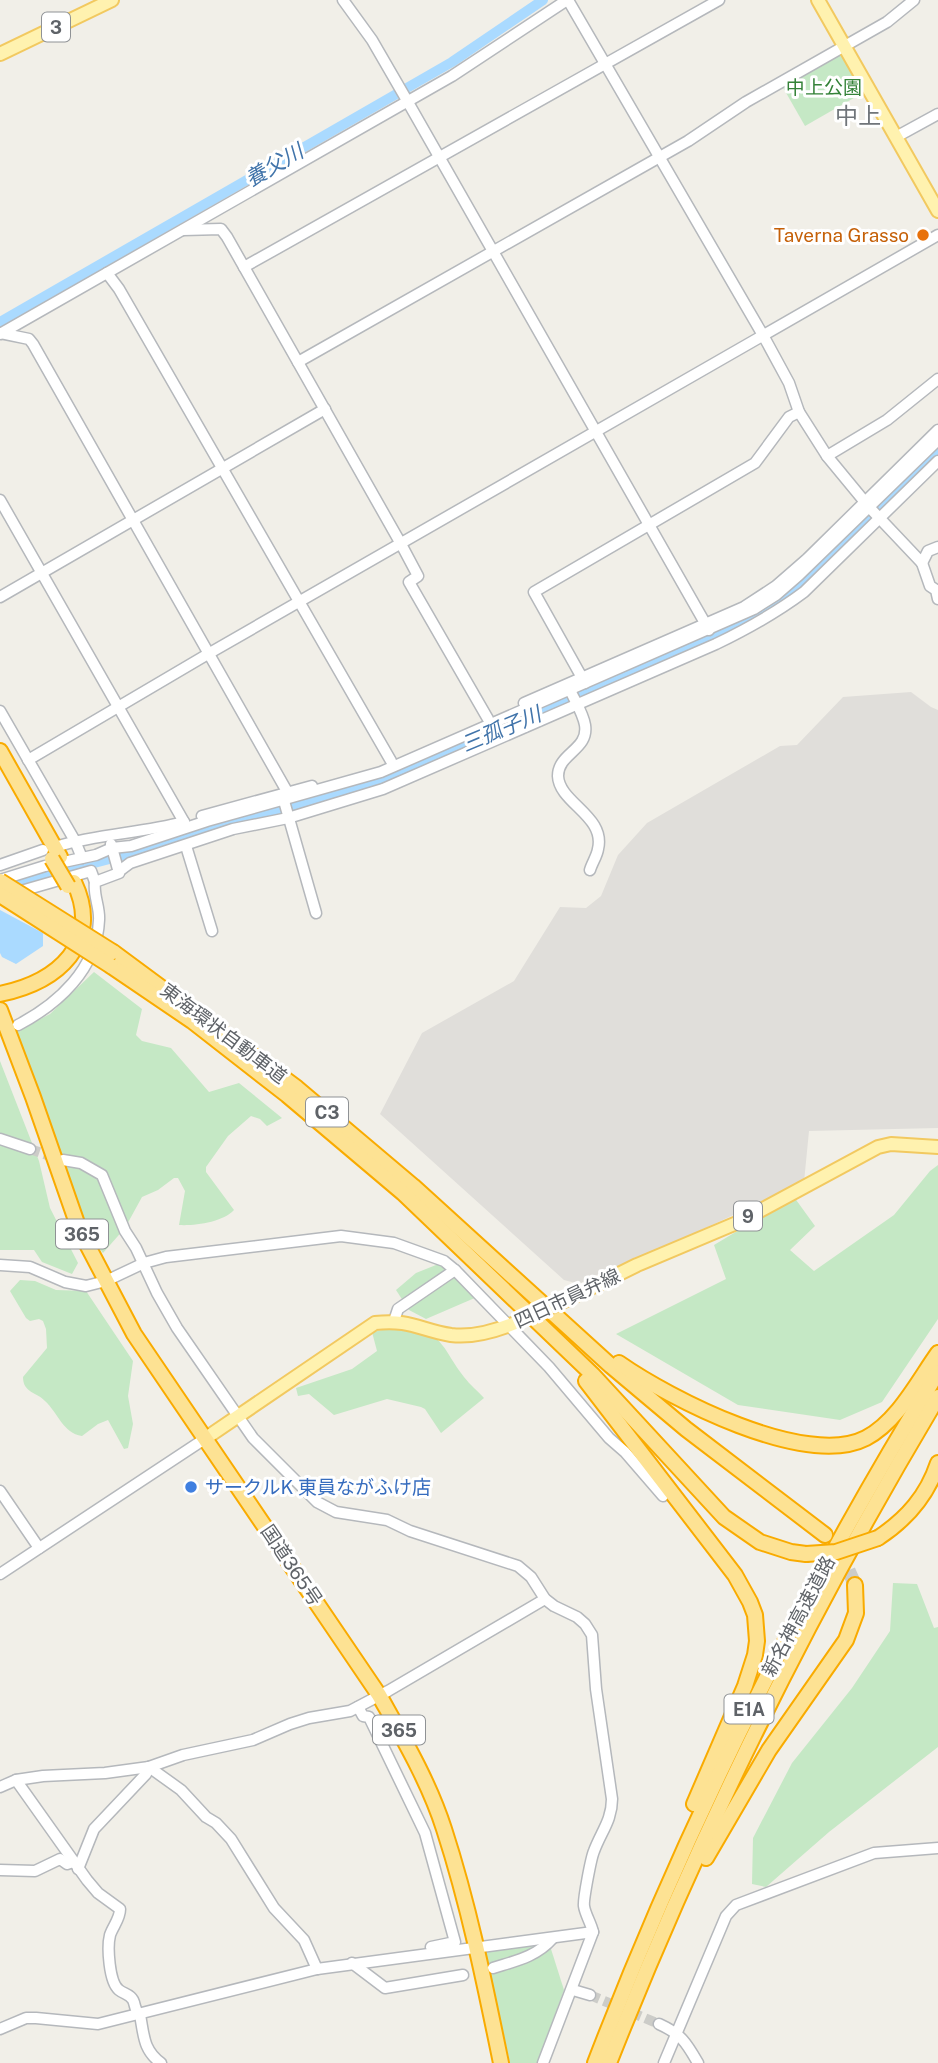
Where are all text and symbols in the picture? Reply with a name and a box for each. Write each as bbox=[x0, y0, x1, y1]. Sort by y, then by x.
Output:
road number: 3 bbox=[42, 12, 70, 42]
park label: 中上公園 bbox=[786, 76, 862, 98]
district label: 中上 bbox=[835, 102, 881, 129]
water label: 養父川 bbox=[240, 137, 309, 192]
place label: Taverna Grasso bbox=[774, 224, 909, 246]
marker: Taverna Grasso bbox=[915, 227, 931, 243]
water label: 三孤子川 bbox=[457, 700, 546, 757]
street label: 東海環状自動車道 bbox=[157, 978, 291, 1088]
road number: C3 bbox=[306, 1098, 348, 1126]
road number: 9 bbox=[734, 1202, 762, 1231]
road number: 365 bbox=[56, 1219, 108, 1248]
street label: 四日市員弁線 bbox=[511, 1264, 623, 1332]
place label: サークルK 東員ながふけ店 bbox=[205, 1476, 431, 1498]
marker: サークルK 東員ながふけ店 bbox=[183, 1479, 199, 1495]
street label: 国道365号 bbox=[257, 1520, 327, 1610]
street label: 新名神高速道路 bbox=[757, 1552, 839, 1680]
road number: E1A bbox=[724, 1694, 774, 1724]
road number: 365 bbox=[373, 1716, 425, 1744]

